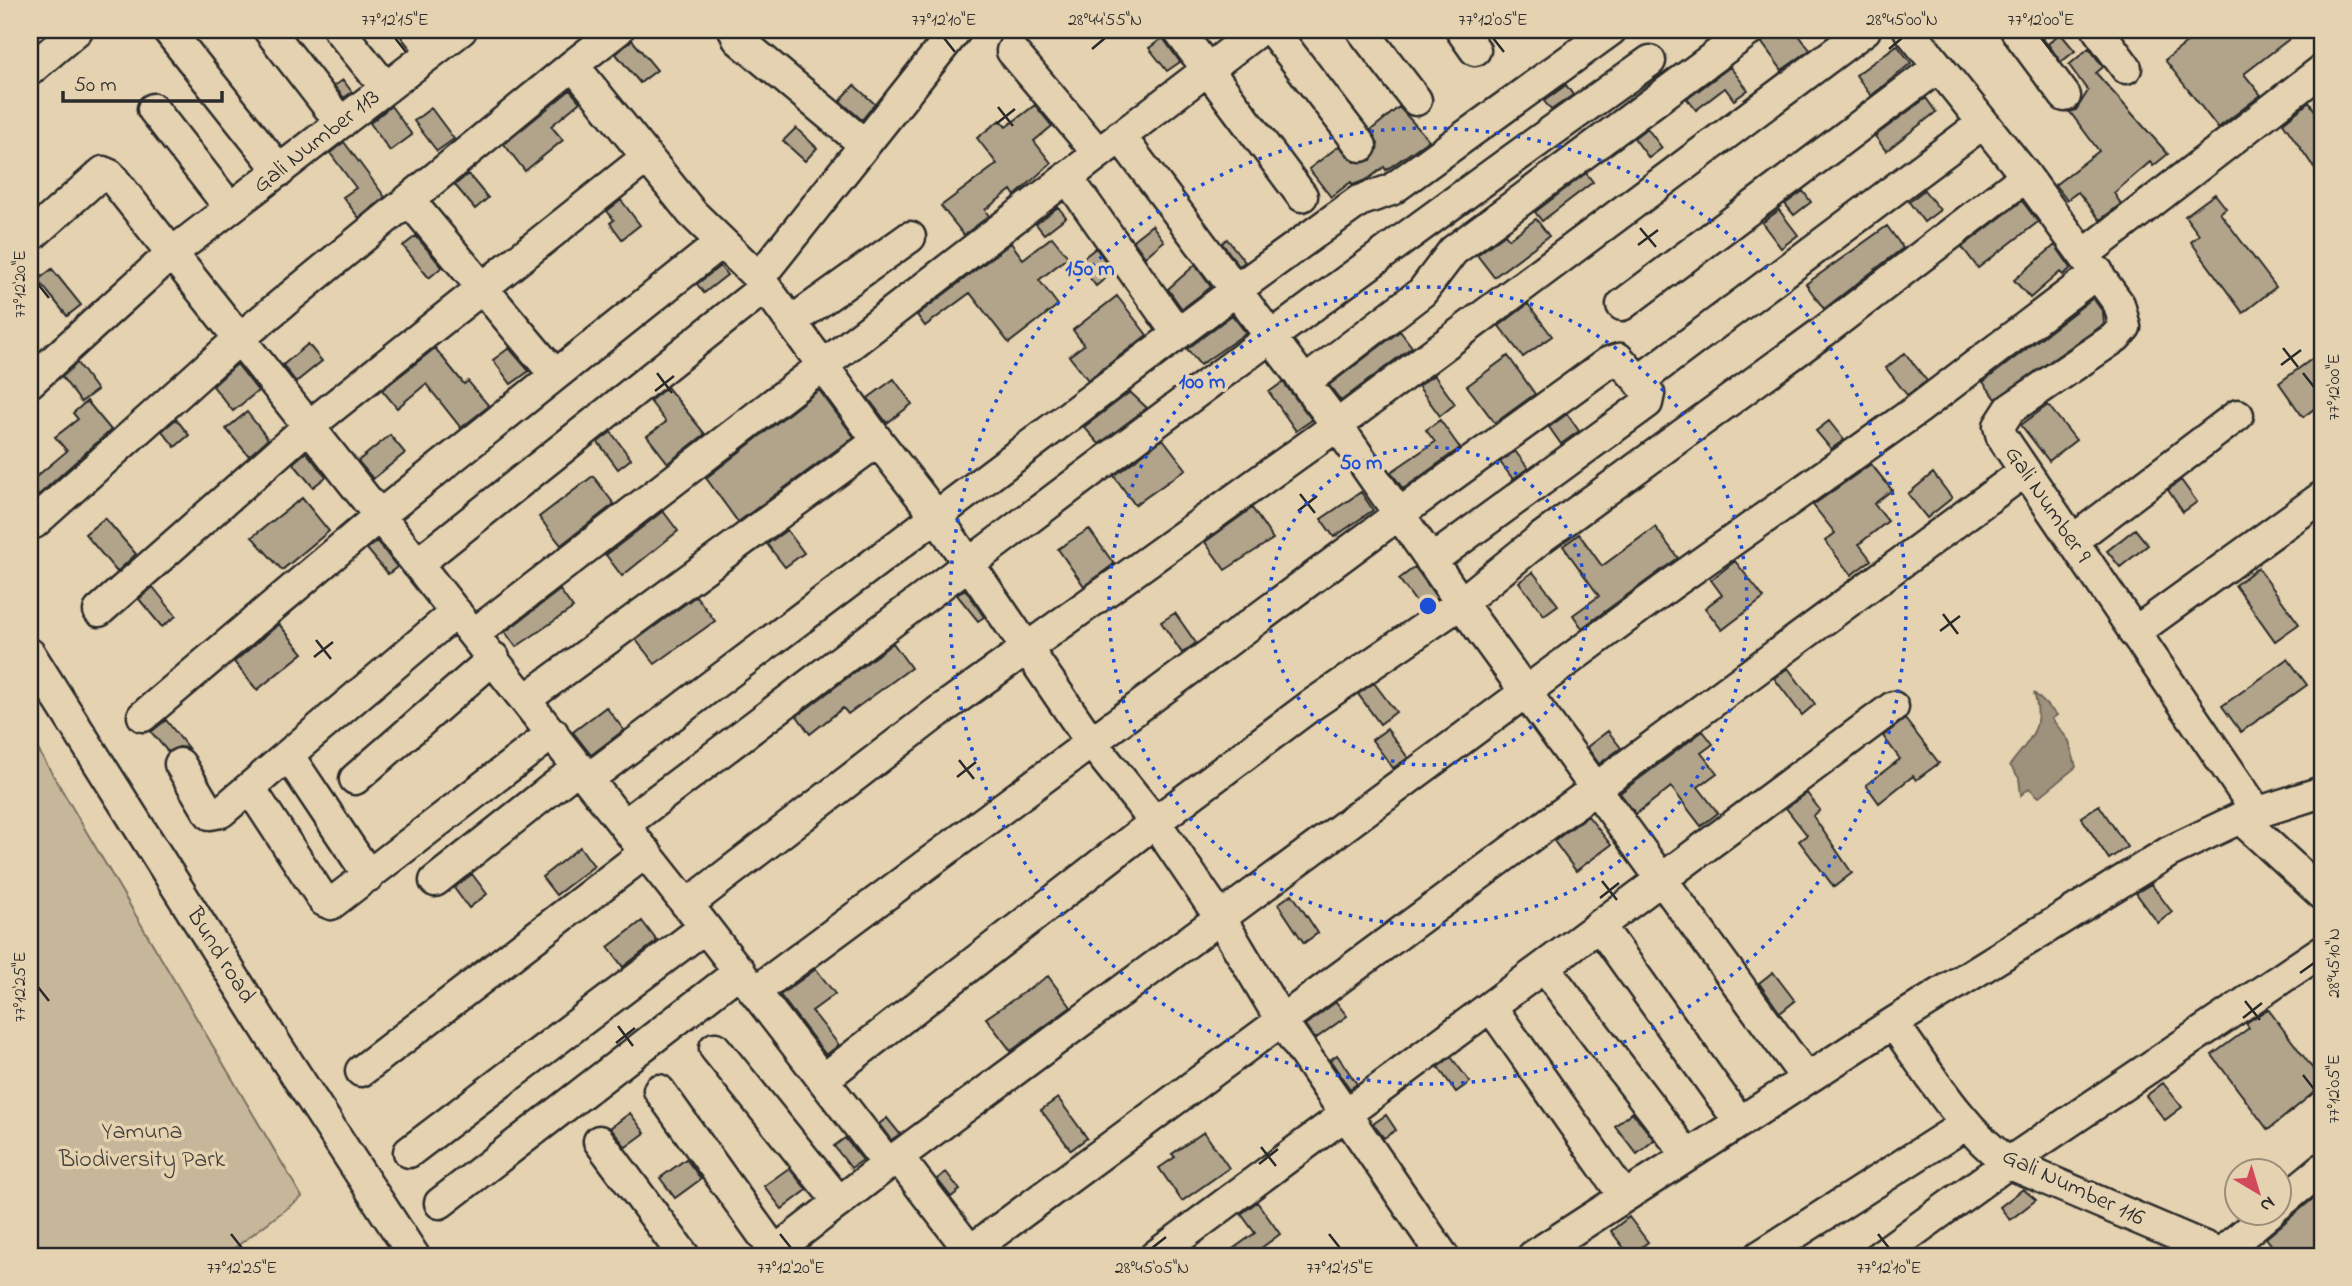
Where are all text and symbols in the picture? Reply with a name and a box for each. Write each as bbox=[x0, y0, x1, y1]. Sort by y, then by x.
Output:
text: 77°12'15"E bbox=[361, 8, 429, 34]
text: 77°12'10"E bbox=[912, 8, 977, 34]
text: 28°44'55"N bbox=[1068, 8, 1142, 34]
text: 77°12'05"E bbox=[1458, 8, 1528, 34]
text: 28°45'00"N bbox=[1866, 8, 1938, 34]
text: 77°12'00"E bbox=[2008, 8, 2075, 34]
scale bar bbox=[63, 60, 222, 104]
text: 50 m bbox=[74, 71, 117, 101]
street label: Gali Number 113 bbox=[246, 81, 388, 203]
text: 77°12'20"E bbox=[8, 250, 34, 318]
text: 150 m bbox=[1065, 255, 1115, 285]
text: 77°12'00"E bbox=[2322, 353, 2348, 420]
text: 100 m bbox=[1179, 368, 1225, 398]
street label: Gali Number 9 bbox=[1995, 439, 2100, 571]
text: 50 m bbox=[1340, 449, 1382, 479]
centre of rings bbox=[1416, 594, 1440, 618]
street label: Bund road bbox=[176, 900, 264, 1011]
text: 28°45'10"N bbox=[2322, 928, 2348, 998]
text: 77°12'25"E bbox=[8, 952, 34, 1022]
text: 77°12'05"E bbox=[2322, 1054, 2348, 1124]
park label: Yamuna Biodiversity Park bbox=[58, 1115, 226, 1179]
street label: Gali Number 116 bbox=[1996, 1140, 2150, 1236]
north arrow bbox=[2222, 1156, 2292, 1226]
text: N bbox=[2253, 1189, 2280, 1218]
text: 77°12'25"E bbox=[207, 1256, 277, 1282]
text: 77°12'20"E bbox=[757, 1256, 825, 1282]
text: 28°45'05"N bbox=[1115, 1256, 1189, 1282]
text: 77°12'15"E bbox=[1306, 1256, 1374, 1282]
text: 77°12'10"E bbox=[1857, 1256, 1922, 1282]

